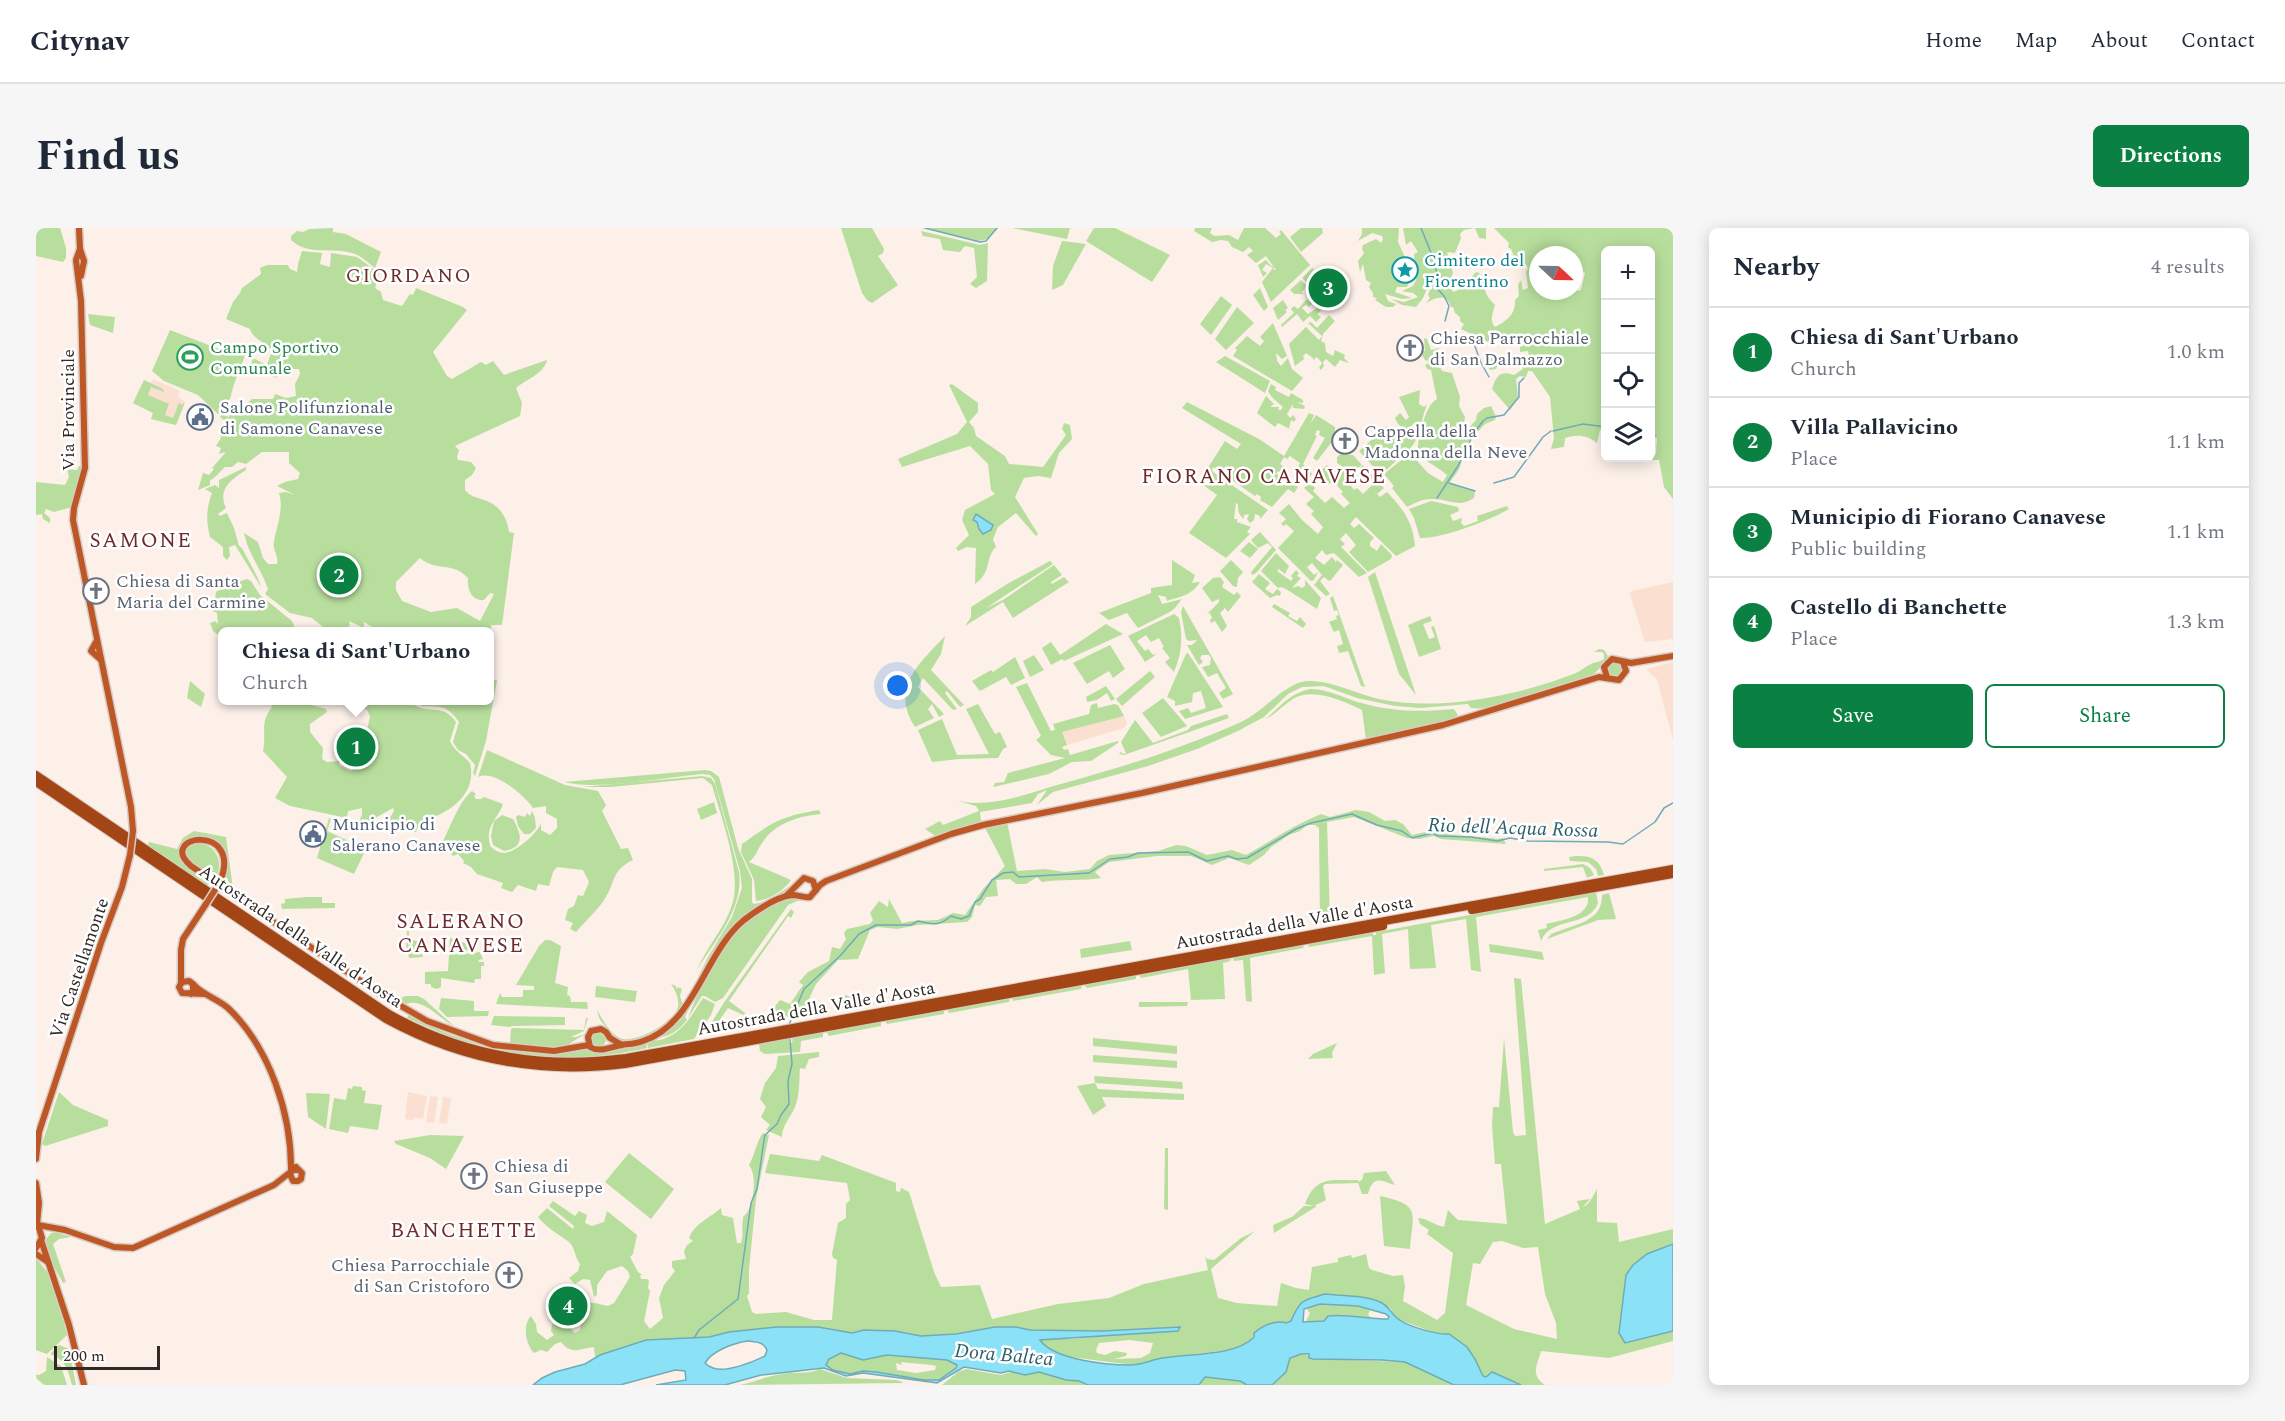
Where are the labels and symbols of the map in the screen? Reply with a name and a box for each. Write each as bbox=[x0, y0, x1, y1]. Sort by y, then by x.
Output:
north arrow bbox=[1529, 246, 1583, 300]
place label: Cimitero del Fiorentino bbox=[1424, 247, 1524, 295]
place icon: Cimitero del Fiorentino bbox=[1390, 255, 1420, 285]
district label: GIORDANO bbox=[346, 261, 472, 291]
pin: 3 bbox=[1308, 266, 1348, 310]
place label: Chiesa Parrocchiale di San Dalmazzo bbox=[1430, 325, 1589, 373]
church icon: Chiesa Parrocchiale di San Dalmazzo bbox=[1395, 333, 1425, 363]
place label: Campo Sportivo Comunale bbox=[210, 334, 339, 382]
sports icon: Campo Sportivo Comunale bbox=[175, 342, 205, 372]
street label: Via Provinciale bbox=[55, 349, 82, 471]
place label: Salone Polifunzionale di Samone Canavese bbox=[220, 394, 393, 442]
public building icon: Salone Polifunzionale di Samone Canavese bbox=[185, 402, 215, 432]
place label: Cappella della Madonna della Neve bbox=[1364, 418, 1527, 466]
church icon: Cappella della Madonna della Neve bbox=[1330, 426, 1360, 456]
district label: FIORANO CANAVESE bbox=[1141, 461, 1387, 493]
district label: SAMONE bbox=[90, 525, 192, 557]
pin: 2 bbox=[320, 552, 358, 598]
place label: Chiesa di Santa Maria del Carmine bbox=[116, 568, 266, 616]
church icon: Chiesa di Santa Maria del Carmine bbox=[81, 576, 111, 606]
your location bbox=[883, 671, 912, 700]
pin: 1 bbox=[336, 724, 376, 770]
water label: Rio dell'Acqua Rossa bbox=[1427, 810, 1599, 846]
place label: Municipio di Salerano Canavese bbox=[332, 811, 480, 859]
public building icon: Municipio di Salerano Canavese bbox=[298, 819, 328, 849]
street label: Autostrada della Valle d'Aosta bbox=[193, 858, 408, 1015]
street label: Autostrada della Valle d'Aosta bbox=[1173, 888, 1415, 957]
street label: Via Castellamonte bbox=[43, 894, 116, 1042]
district label: SALERANO CANAVESE bbox=[397, 906, 525, 962]
street label: Autostrada della Valle d'Aosta bbox=[695, 974, 937, 1043]
place label: Chiesa di San Giuseppe bbox=[494, 1153, 603, 1201]
church icon: Chiesa di San Giuseppe bbox=[459, 1161, 489, 1191]
district label: BANCHETTE bbox=[390, 1215, 538, 1247]
place label: Chiesa Parrocchiale di San Cristoforo bbox=[331, 1252, 490, 1300]
church icon: Chiesa Parrocchiale di San Cristoforo bbox=[494, 1260, 524, 1290]
pin: 4 bbox=[548, 1284, 588, 1328]
water label: Dora Baltea bbox=[953, 1336, 1055, 1374]
scale bar bbox=[54, 1343, 160, 1370]

